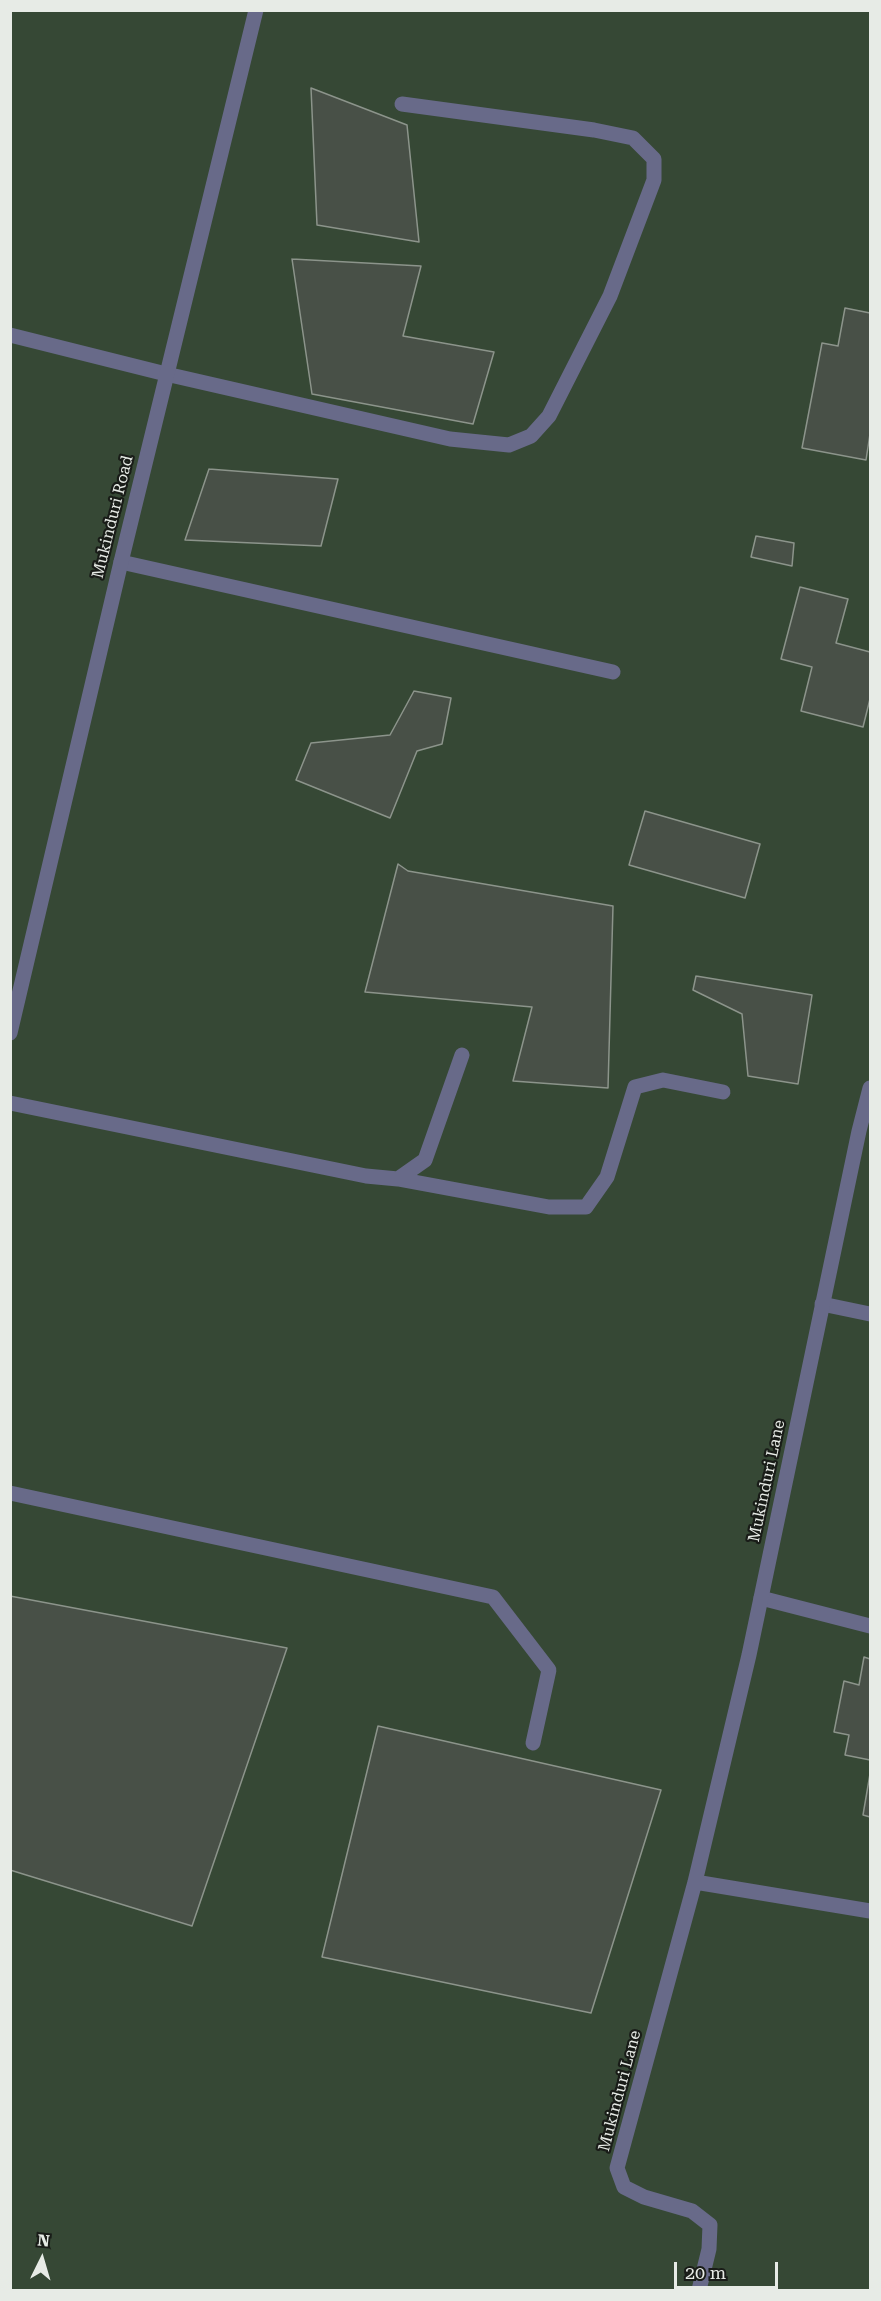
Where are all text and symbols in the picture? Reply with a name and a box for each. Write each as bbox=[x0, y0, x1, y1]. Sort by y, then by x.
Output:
street label: Mukinduri Road bbox=[88, 454, 138, 580]
street label: Mukinduri Lane bbox=[745, 1418, 789, 1544]
street label: Mukinduri Lane bbox=[595, 2028, 645, 2154]
north arrow bbox=[12, 2229, 72, 2289]
text: N bbox=[37, 2231, 51, 2251]
scale bar bbox=[677, 2250, 780, 2288]
text: 20 m bbox=[685, 2262, 726, 2283]

